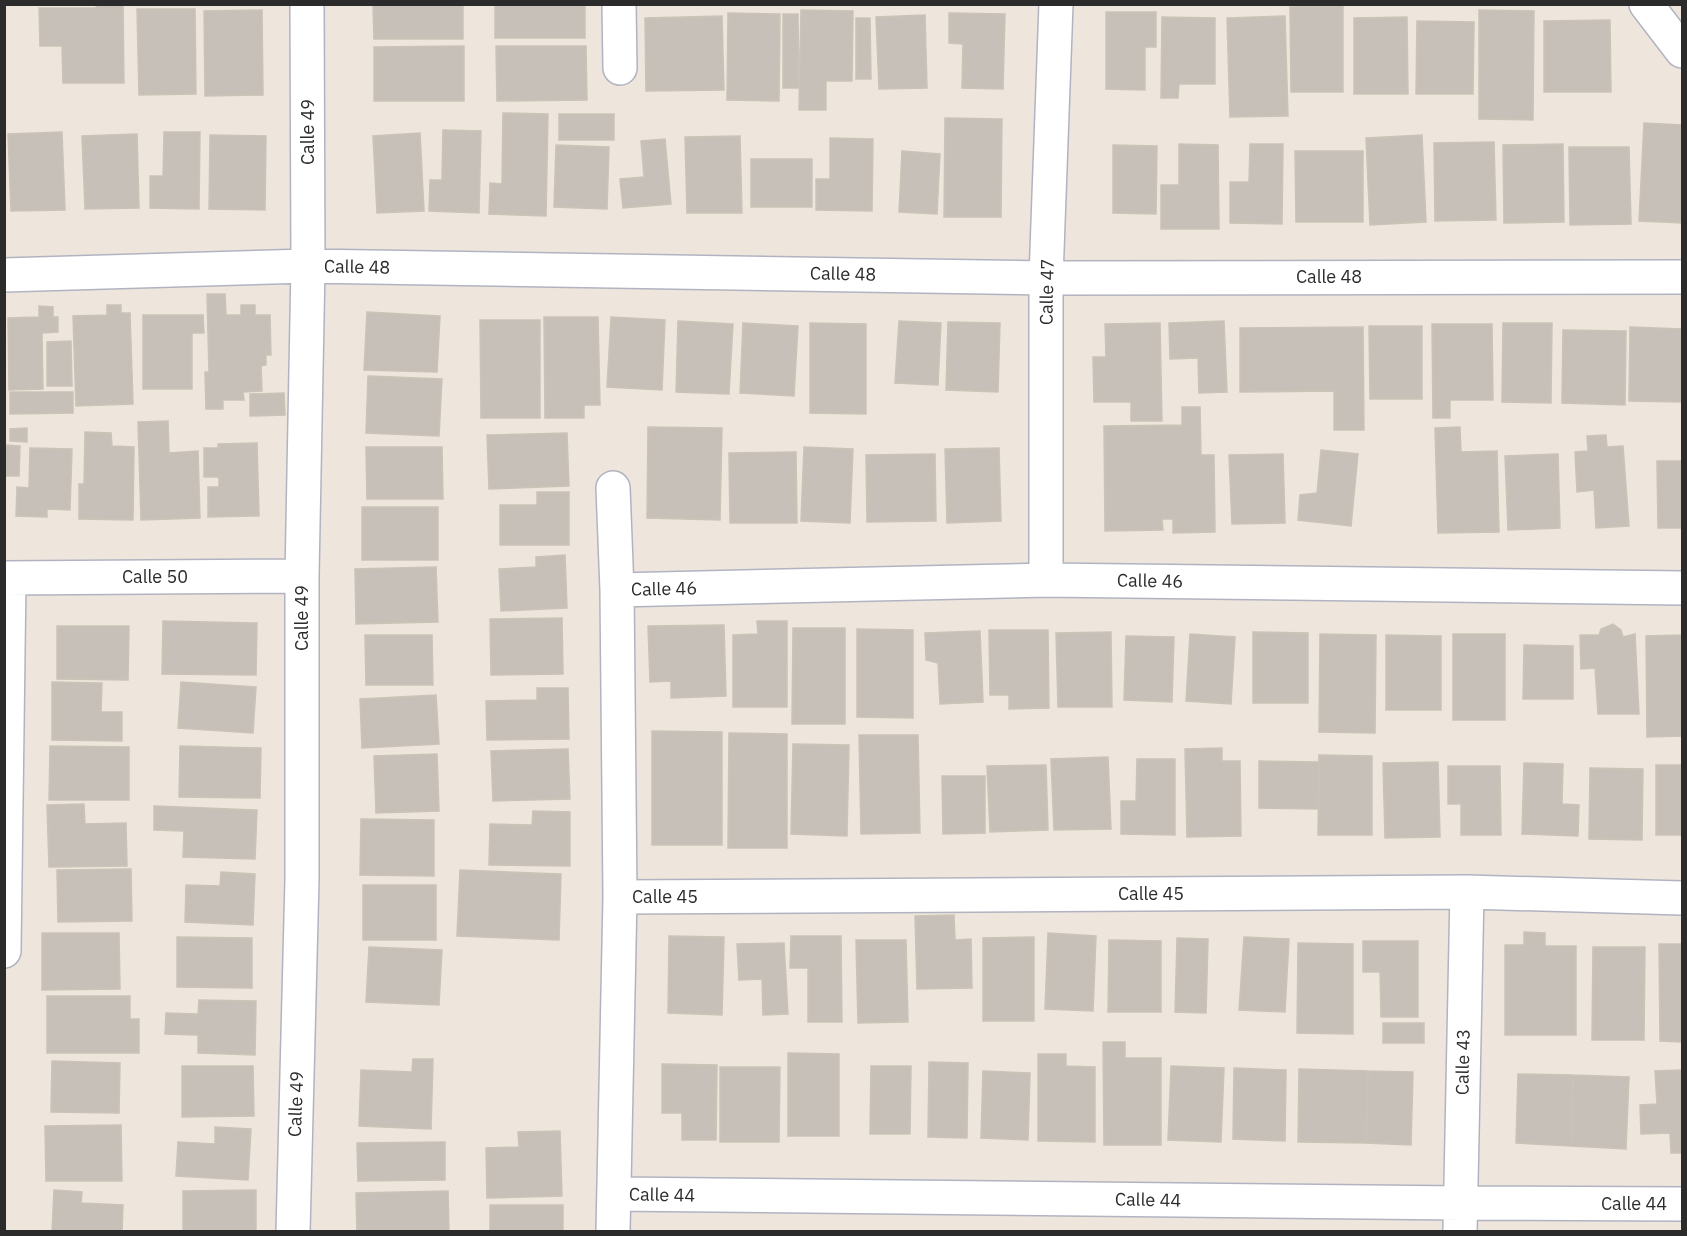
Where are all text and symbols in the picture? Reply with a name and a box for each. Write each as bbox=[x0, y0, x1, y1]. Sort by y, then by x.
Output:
street label: Calle 49 bbox=[296, 99, 319, 165]
street label: Calle 48 bbox=[324, 254, 390, 279]
street label: Calle 47 bbox=[1034, 259, 1059, 325]
street label: Calle 48 bbox=[810, 261, 876, 286]
street label: Calle 48 bbox=[1296, 265, 1362, 288]
street label: Calle 50 bbox=[122, 565, 188, 588]
street label: Calle 46 bbox=[1117, 568, 1183, 593]
street label: Calle 46 bbox=[631, 576, 697, 601]
street label: Calle 49 bbox=[290, 585, 313, 651]
street label: Calle 45 bbox=[1118, 882, 1184, 905]
street label: Calle 45 bbox=[632, 885, 698, 908]
street label: Calle 43 bbox=[1450, 1029, 1475, 1095]
street label: Calle 49 bbox=[283, 1070, 308, 1137]
street label: Calle 44 bbox=[629, 1182, 696, 1207]
street label: Calle 44 bbox=[1115, 1187, 1182, 1212]
street label: Calle 44 bbox=[1601, 1192, 1667, 1215]

